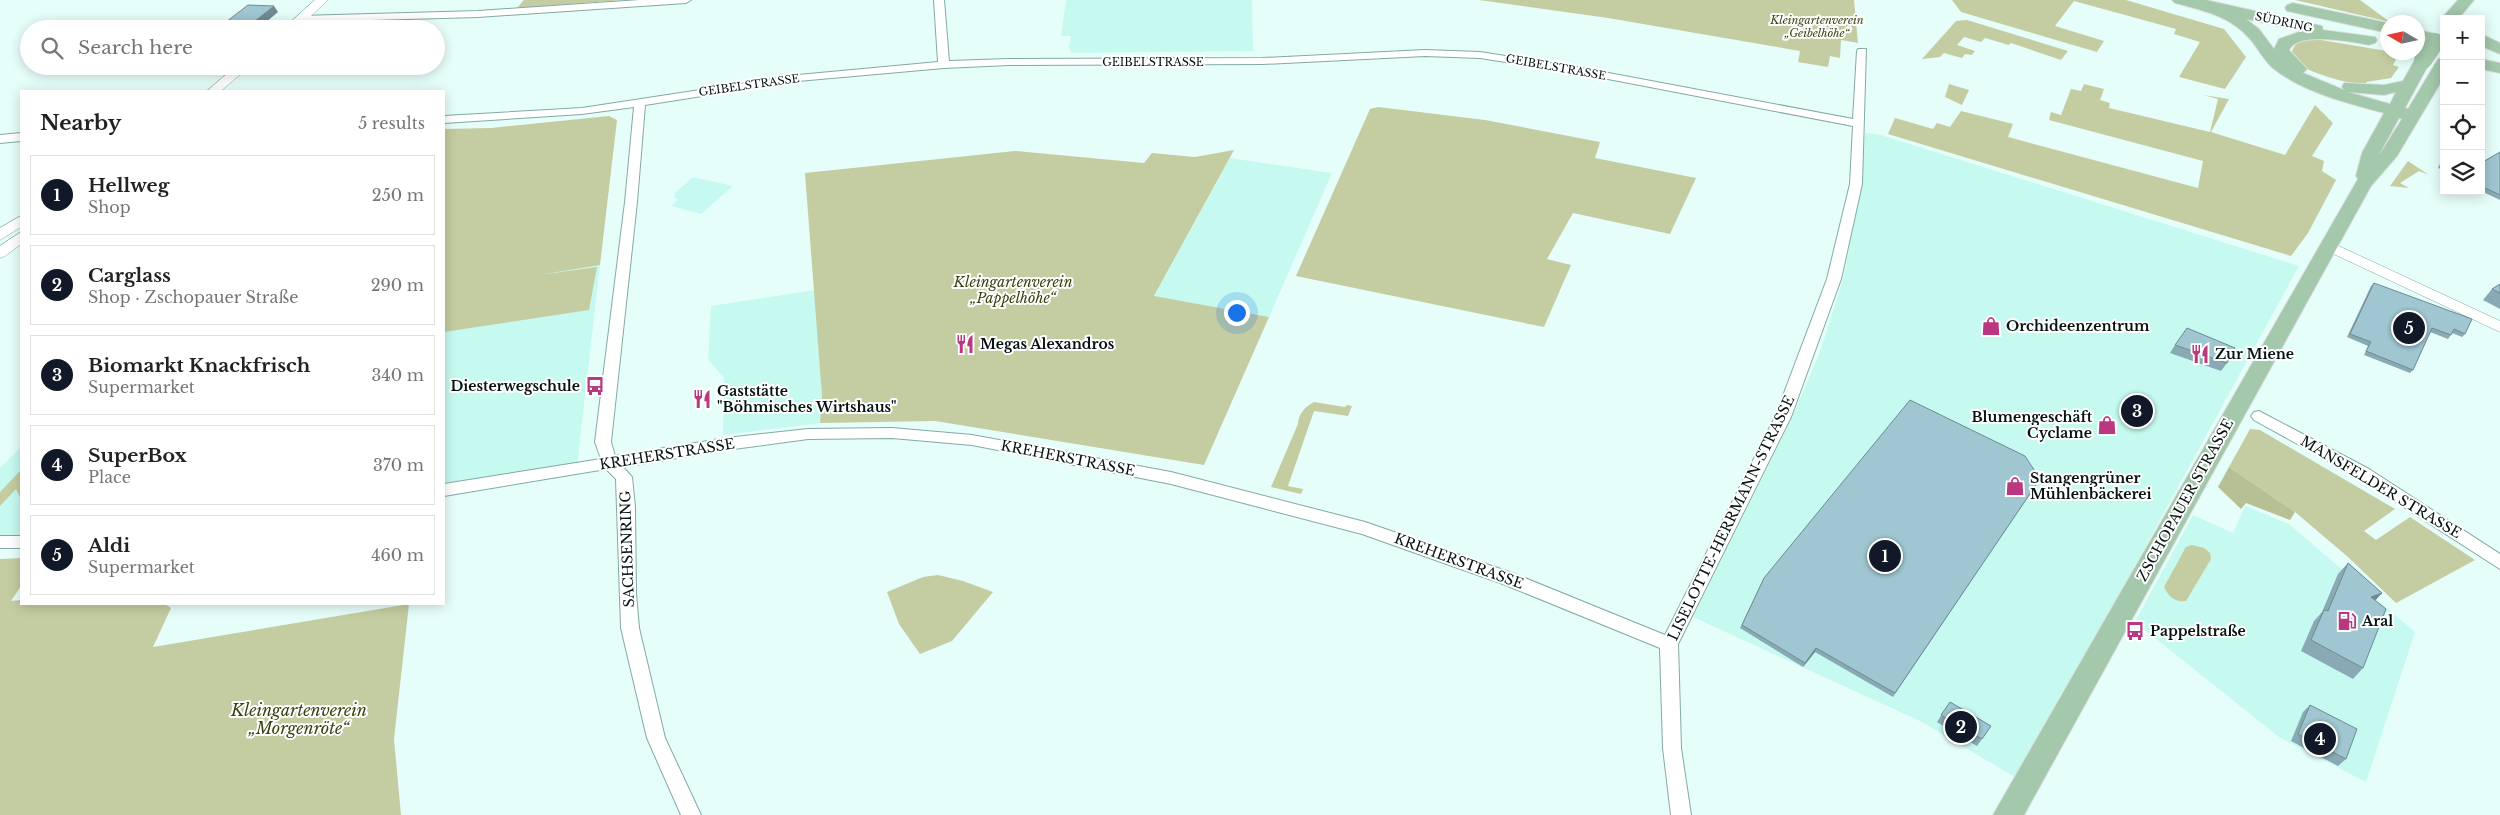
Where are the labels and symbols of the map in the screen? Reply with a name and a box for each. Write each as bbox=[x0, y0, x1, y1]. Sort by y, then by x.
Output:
street label: SÜDRING bbox=[2254, 9, 2315, 35]
park label: Kleingartenverein „Geibelhöhe“ bbox=[1769, 13, 1864, 40]
north arrow bbox=[2380, 15, 2425, 60]
street label: GEIBELSTRASSE bbox=[1505, 51, 1607, 83]
street label: GEIBELSTRASSE bbox=[1102, 55, 1204, 69]
street label: GEIBELSTRASSE bbox=[698, 71, 800, 99]
park label: Kleingartenverein „Pappelhöhe“ bbox=[953, 273, 1073, 307]
your location bbox=[1224, 300, 1250, 326]
pin: 5 bbox=[2393, 309, 2425, 347]
shop icon: Orchideenzentrum bbox=[1980, 315, 2002, 337]
place label: Orchideenzentrum bbox=[2006, 317, 2150, 335]
restaurant icon: Megas Alexandros bbox=[954, 333, 976, 355]
place label: Megas Alexandros bbox=[980, 335, 1115, 353]
restaurant icon: Zur Miene bbox=[2189, 343, 2211, 365]
place label: Zur Miene bbox=[2215, 345, 2294, 363]
bus stop icon: Diesterwegschule bbox=[584, 375, 606, 397]
place label: Diesterwegschule bbox=[450, 377, 580, 395]
place label: Gaststätte "Böhmisches Wirtshaus" bbox=[717, 382, 896, 416]
restaurant icon: Gaststätte "Böhmisches Wirtshaus" bbox=[691, 388, 713, 410]
pin: 3 bbox=[2121, 392, 2153, 430]
street label: LISELOTTE-HERRMANN-STRASSE bbox=[1664, 393, 1798, 643]
place label: Blumengeschäft Cyclame bbox=[1972, 408, 2093, 442]
shop icon: Blumengeschäft Cyclame bbox=[2096, 414, 2118, 436]
street label: ZSCHOPAUER STRASSE bbox=[2133, 416, 2237, 584]
street label: MANSFELDER STRASSE bbox=[2297, 432, 2465, 542]
street label: KREHERSTRASSE bbox=[598, 434, 736, 474]
street label: KREHERSTRASSE bbox=[999, 436, 1137, 480]
place label: Stangengrüner Mühlenbäckerei bbox=[2030, 469, 2152, 503]
shop icon: Stangengrüner Mühlenbäckerei bbox=[2004, 475, 2026, 497]
street label: SACHSENRING bbox=[616, 490, 638, 608]
street label: KREHERSTRASSE bbox=[1392, 529, 1526, 593]
pin: 1 bbox=[1869, 537, 1901, 575]
fuel station icon: Aral bbox=[2336, 610, 2358, 632]
place label: Aral bbox=[2361, 612, 2393, 630]
bus stop icon: Pappelstraße bbox=[2124, 620, 2146, 642]
place label: Pappelstraße bbox=[2150, 622, 2246, 640]
park label: Kleingartenverein „Morgenröte“ bbox=[230, 700, 367, 738]
pin: 2 bbox=[1945, 708, 1977, 746]
pin: 4 bbox=[2304, 720, 2336, 758]

